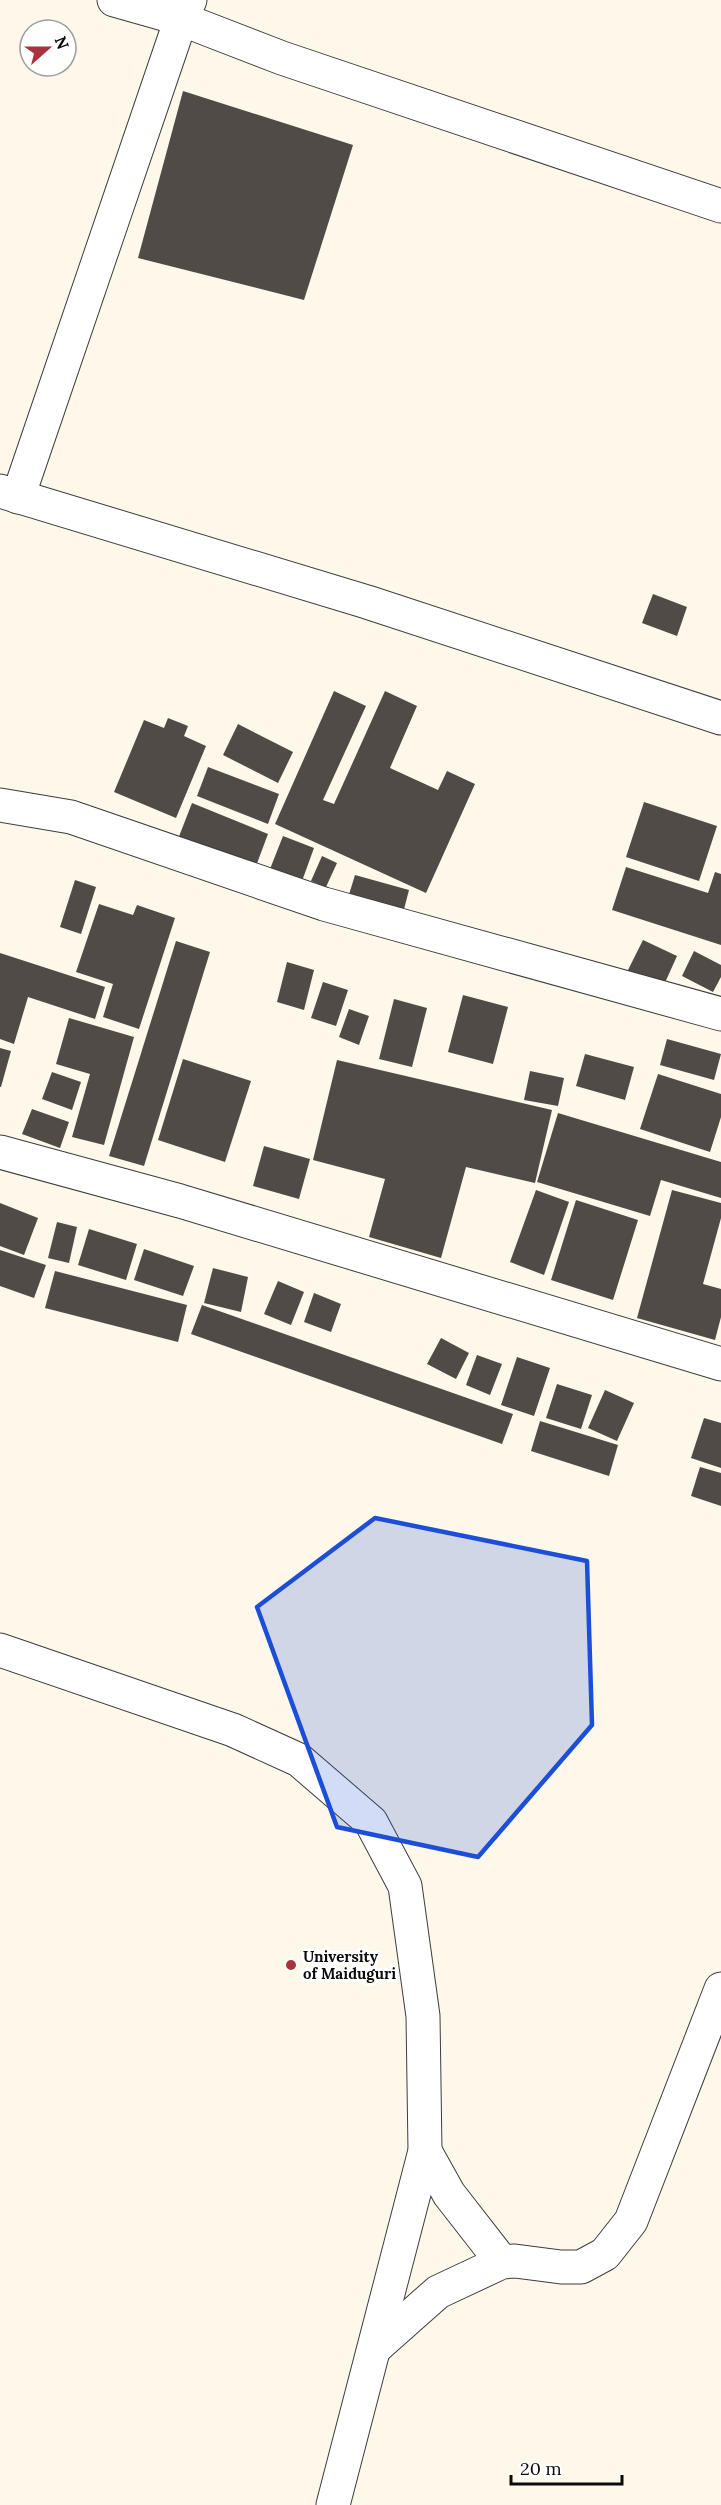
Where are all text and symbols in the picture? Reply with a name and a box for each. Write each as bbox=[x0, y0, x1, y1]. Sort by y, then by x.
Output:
north arrow bbox=[18, 18, 78, 78]
text: N bbox=[50, 33, 74, 52]
place label: University of Maiduguri bbox=[303, 1947, 396, 1983]
marker: University of Maiduguri bbox=[284, 1958, 298, 1972]
scale bar bbox=[511, 2448, 622, 2486]
text: 20 m bbox=[520, 2457, 562, 2480]

